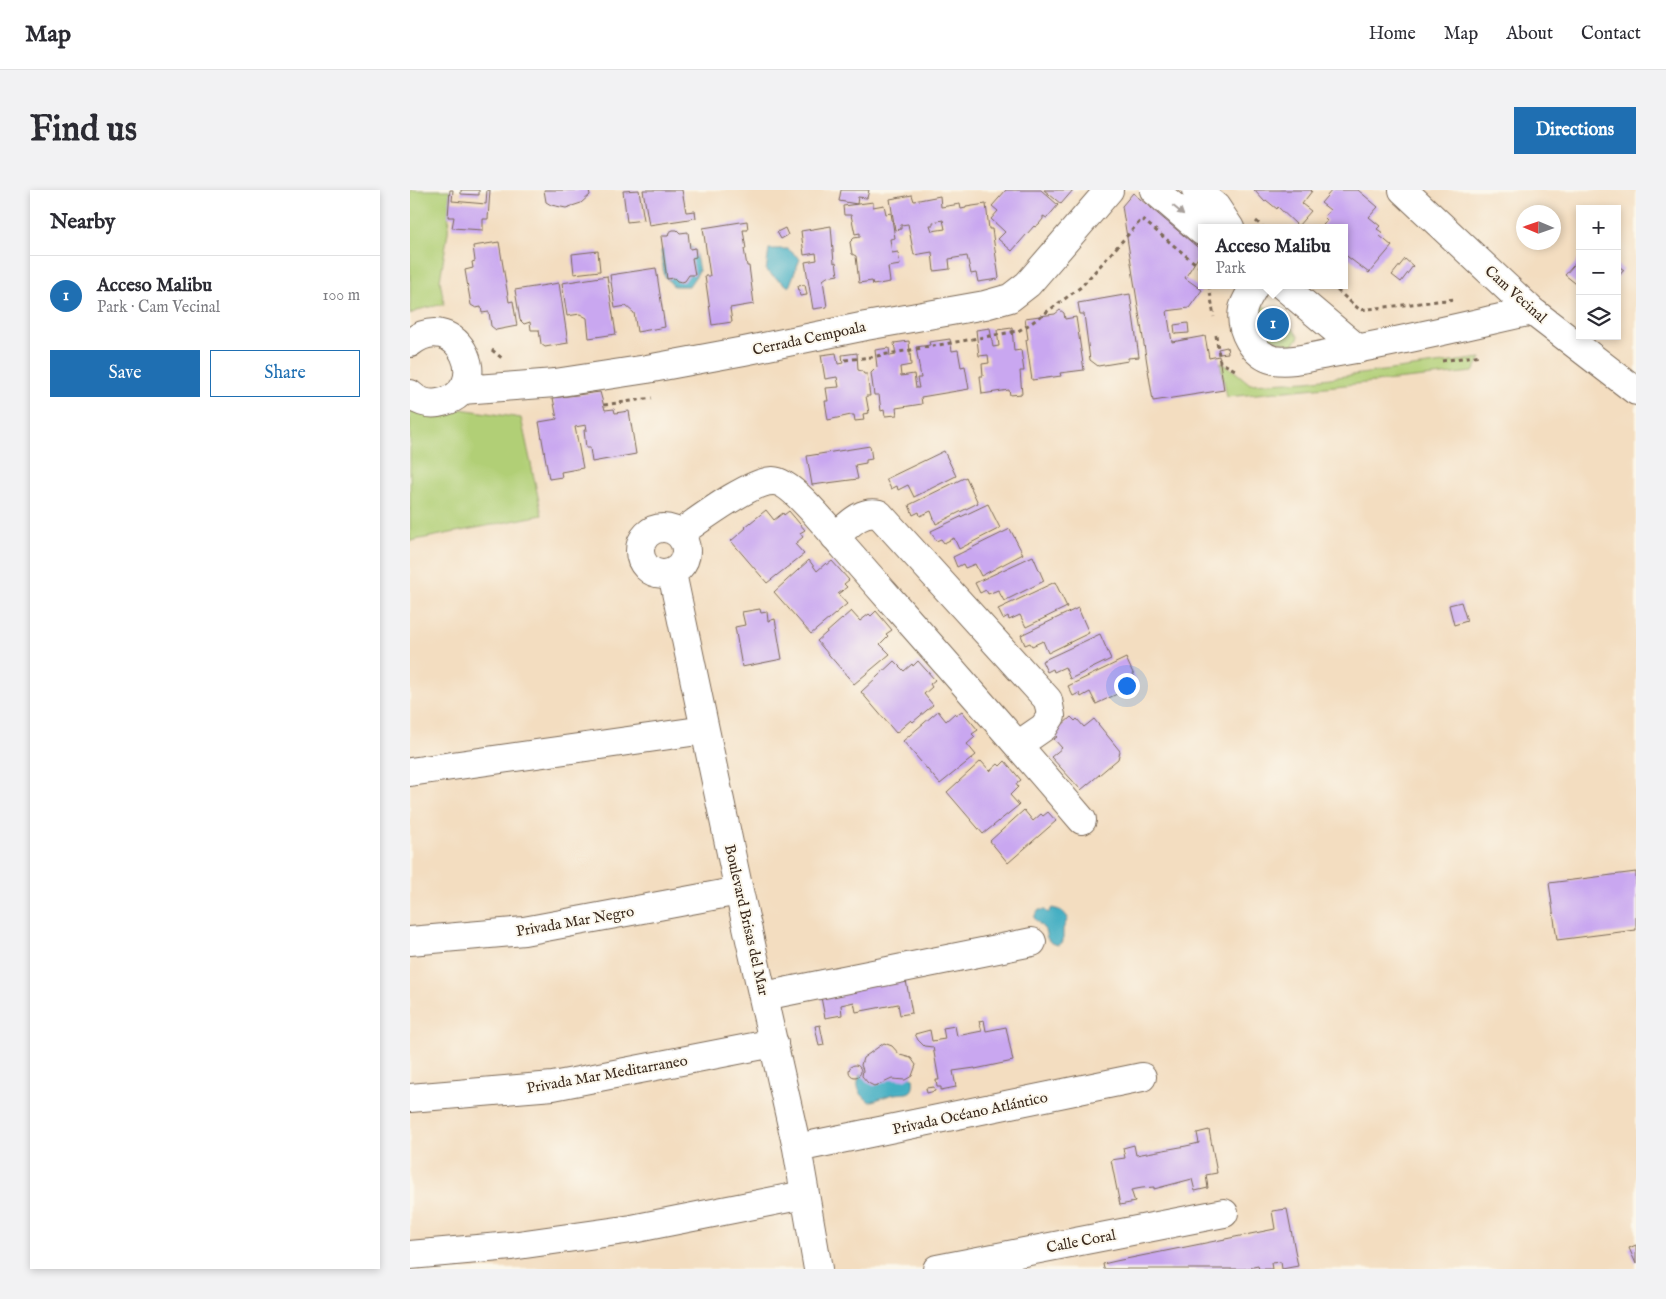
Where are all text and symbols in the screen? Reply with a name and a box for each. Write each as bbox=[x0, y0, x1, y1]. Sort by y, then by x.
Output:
text: Map bbox=[25, 19, 71, 50]
text: Home bbox=[1369, 23, 1416, 46]
text: Map bbox=[1444, 23, 1478, 46]
text: About bbox=[1506, 23, 1553, 46]
text: Contact bbox=[1581, 23, 1641, 46]
button: Directions bbox=[1514, 107, 1636, 154]
text: Find us bbox=[30, 108, 137, 153]
one-way arrow bbox=[1172, 204, 1184, 215]
north arrow bbox=[1516, 205, 1561, 250]
map controls bbox=[1576, 205, 1621, 340]
button: + bbox=[1576, 205, 1621, 250]
text: Nearby bbox=[50, 209, 115, 236]
popup bbox=[1198, 224, 1348, 289]
text: Acceso Malibu bbox=[1215, 235, 1331, 259]
button: − bbox=[1576, 250, 1621, 295]
text: Park bbox=[1215, 259, 1246, 279]
street label: Cam Vecinal bbox=[1481, 262, 1551, 328]
text: Acceso Malibu bbox=[97, 274, 212, 298]
text: 1 bbox=[63, 286, 69, 306]
text: 100 m bbox=[323, 286, 360, 306]
button: layers bbox=[1576, 295, 1621, 340]
text: Park · Cam Vecinal bbox=[97, 298, 220, 318]
pin: 1 bbox=[1257, 305, 1289, 343]
street label: Cerrada Cempoala bbox=[751, 317, 868, 360]
button: Save bbox=[50, 350, 200, 397]
button: Share bbox=[210, 350, 360, 397]
your location bbox=[1114, 673, 1140, 699]
street label: Boulevard Brisas del Mar bbox=[720, 843, 773, 998]
street label: Privada Mar Negro bbox=[515, 902, 636, 941]
street label: Privada Mar Meditarraneo bbox=[525, 1051, 689, 1098]
street label: Privada Océano Atlántico bbox=[891, 1088, 1049, 1139]
street label: Calle Coral bbox=[1045, 1225, 1118, 1258]

